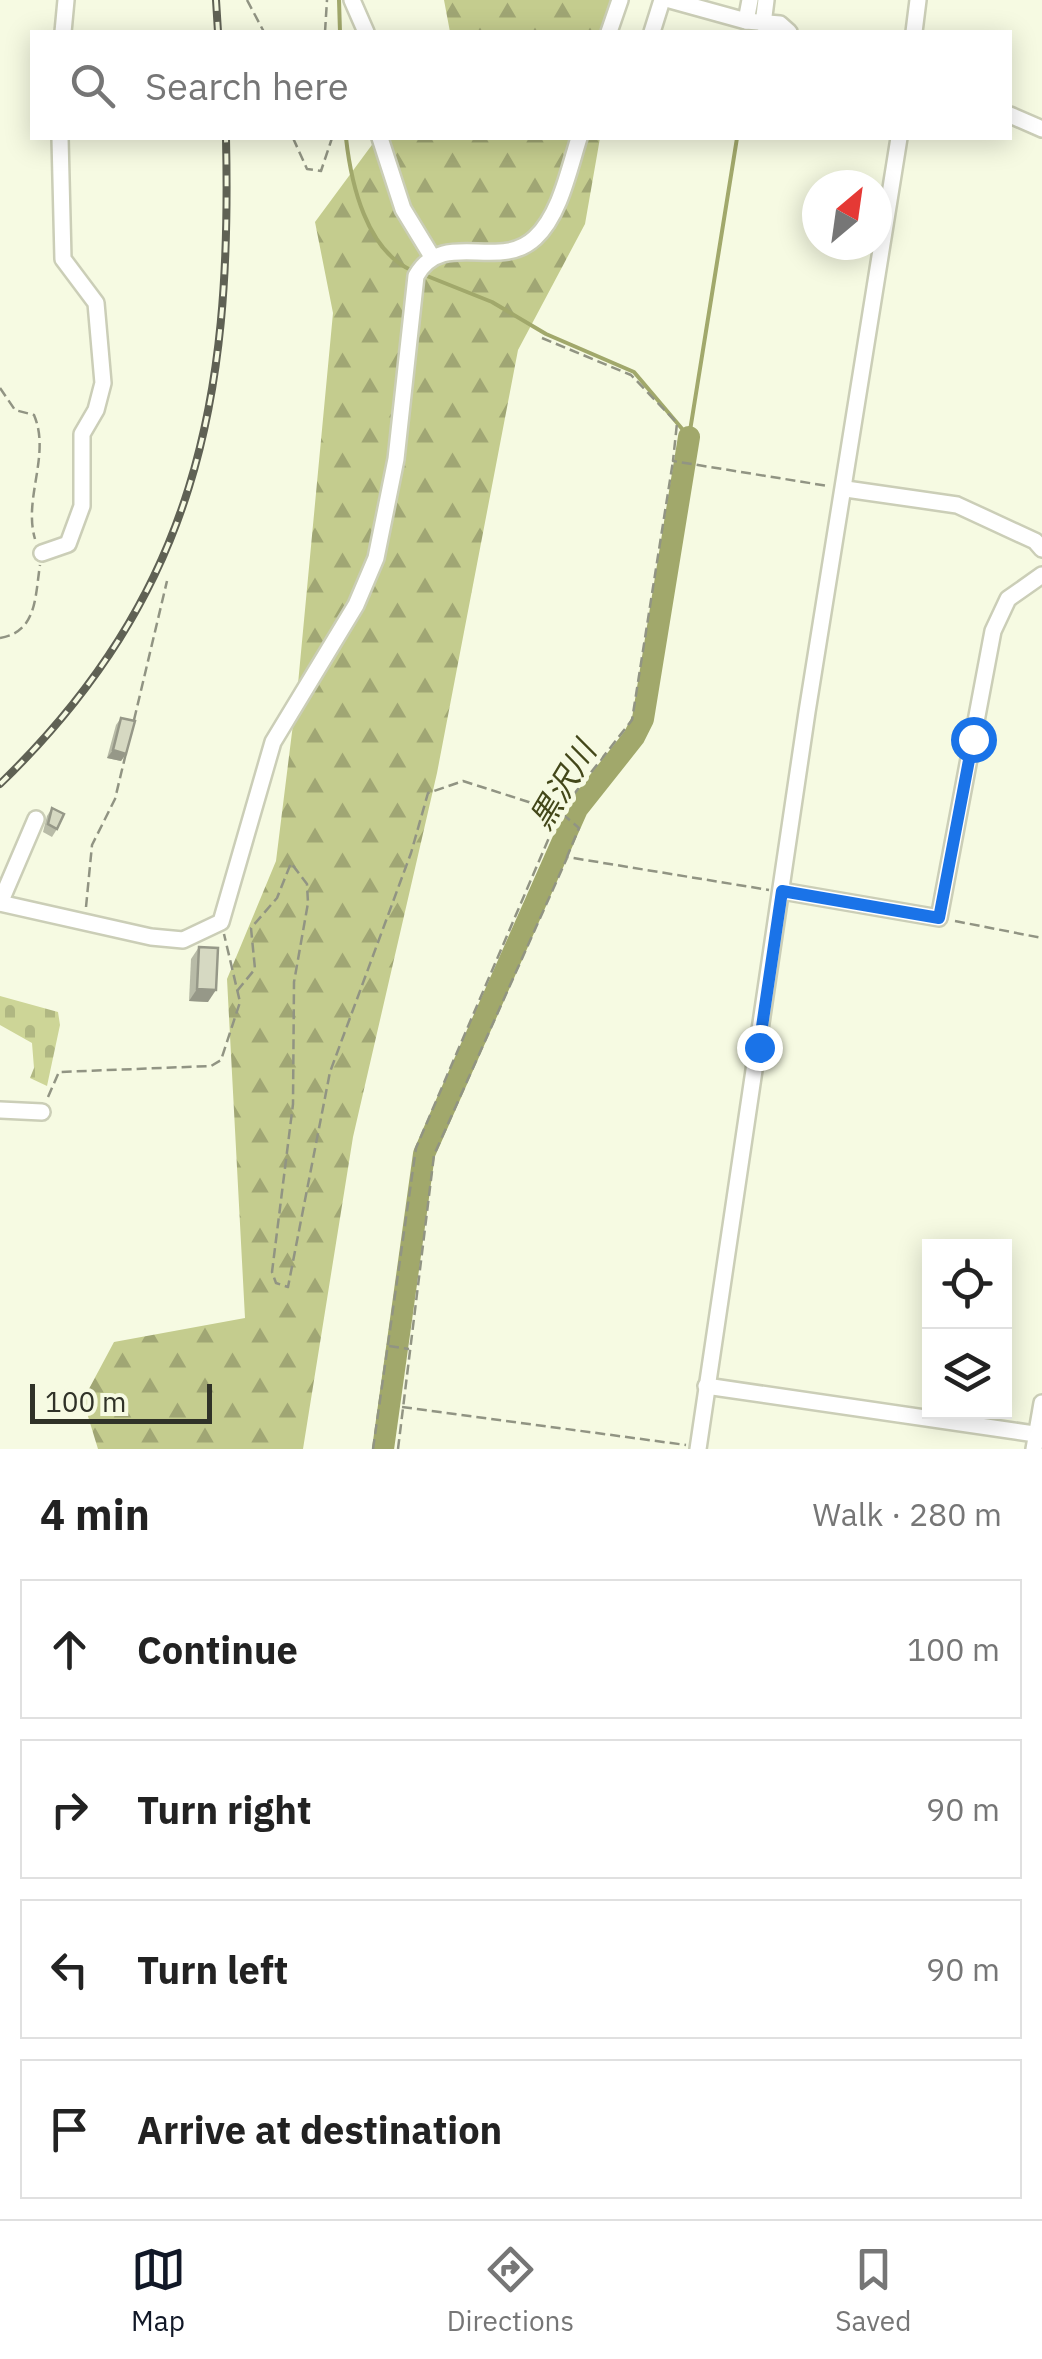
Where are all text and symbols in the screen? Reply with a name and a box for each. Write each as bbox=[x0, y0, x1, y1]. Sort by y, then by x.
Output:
search box bbox=[30, 30, 1012, 140]
icon: search bbox=[65, 58, 120, 113]
text: Search here bbox=[145, 61, 349, 110]
north arrow bbox=[802, 170, 892, 260]
route start bbox=[951, 717, 997, 763]
water label: 黒沢川 bbox=[519, 730, 606, 837]
route end bbox=[737, 1025, 783, 1071]
map controls bbox=[922, 1239, 1012, 1419]
button: locate bbox=[922, 1239, 1012, 1329]
button: layers bbox=[922, 1329, 1012, 1419]
scale bar bbox=[30, 1379, 212, 1424]
text: 100 m bbox=[45, 1383, 126, 1420]
text: 4 min bbox=[40, 1487, 150, 1542]
text: Walk · 280 m bbox=[813, 1493, 1002, 1535]
icon: ahead bbox=[42, 1622, 97, 1677]
text: Continue bbox=[137, 1625, 298, 1674]
text: 100 m bbox=[907, 1628, 1000, 1670]
icon: right bbox=[42, 1782, 97, 1837]
text: Turn right bbox=[137, 1785, 312, 1834]
text: 90 m bbox=[926, 1788, 1000, 1830]
icon: left bbox=[42, 1942, 97, 1997]
text: Turn left bbox=[137, 1945, 288, 1994]
text: 90 m bbox=[926, 1948, 1000, 1990]
icon: arrive bbox=[42, 2102, 97, 2157]
text: Arrive at destination bbox=[137, 2105, 502, 2154]
tab: Map bbox=[131, 2242, 186, 2339]
tab: Directions bbox=[447, 2242, 574, 2339]
tab: Saved bbox=[835, 2242, 911, 2339]

